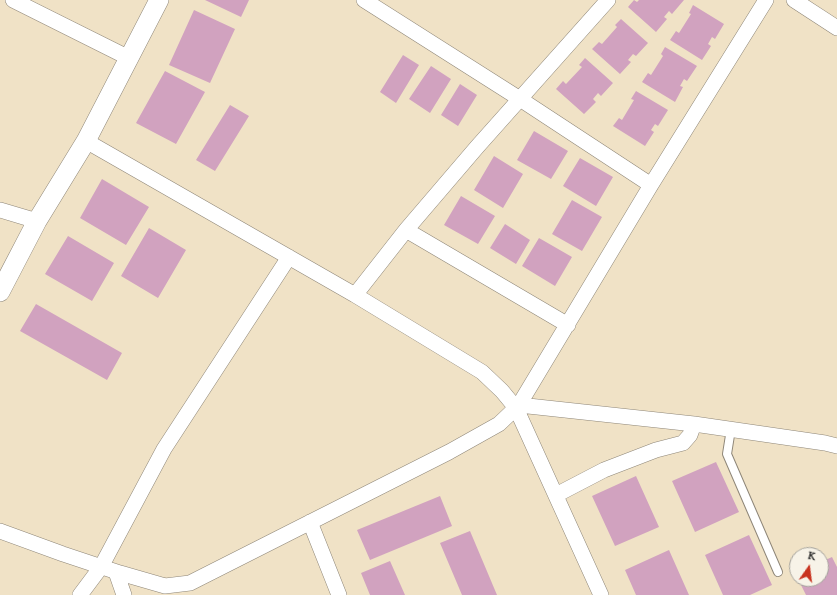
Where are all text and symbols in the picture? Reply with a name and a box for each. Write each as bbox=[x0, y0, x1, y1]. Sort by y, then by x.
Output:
north arrow bbox=[789, 547, 829, 587]
text: K bbox=[806, 549, 817, 564]

